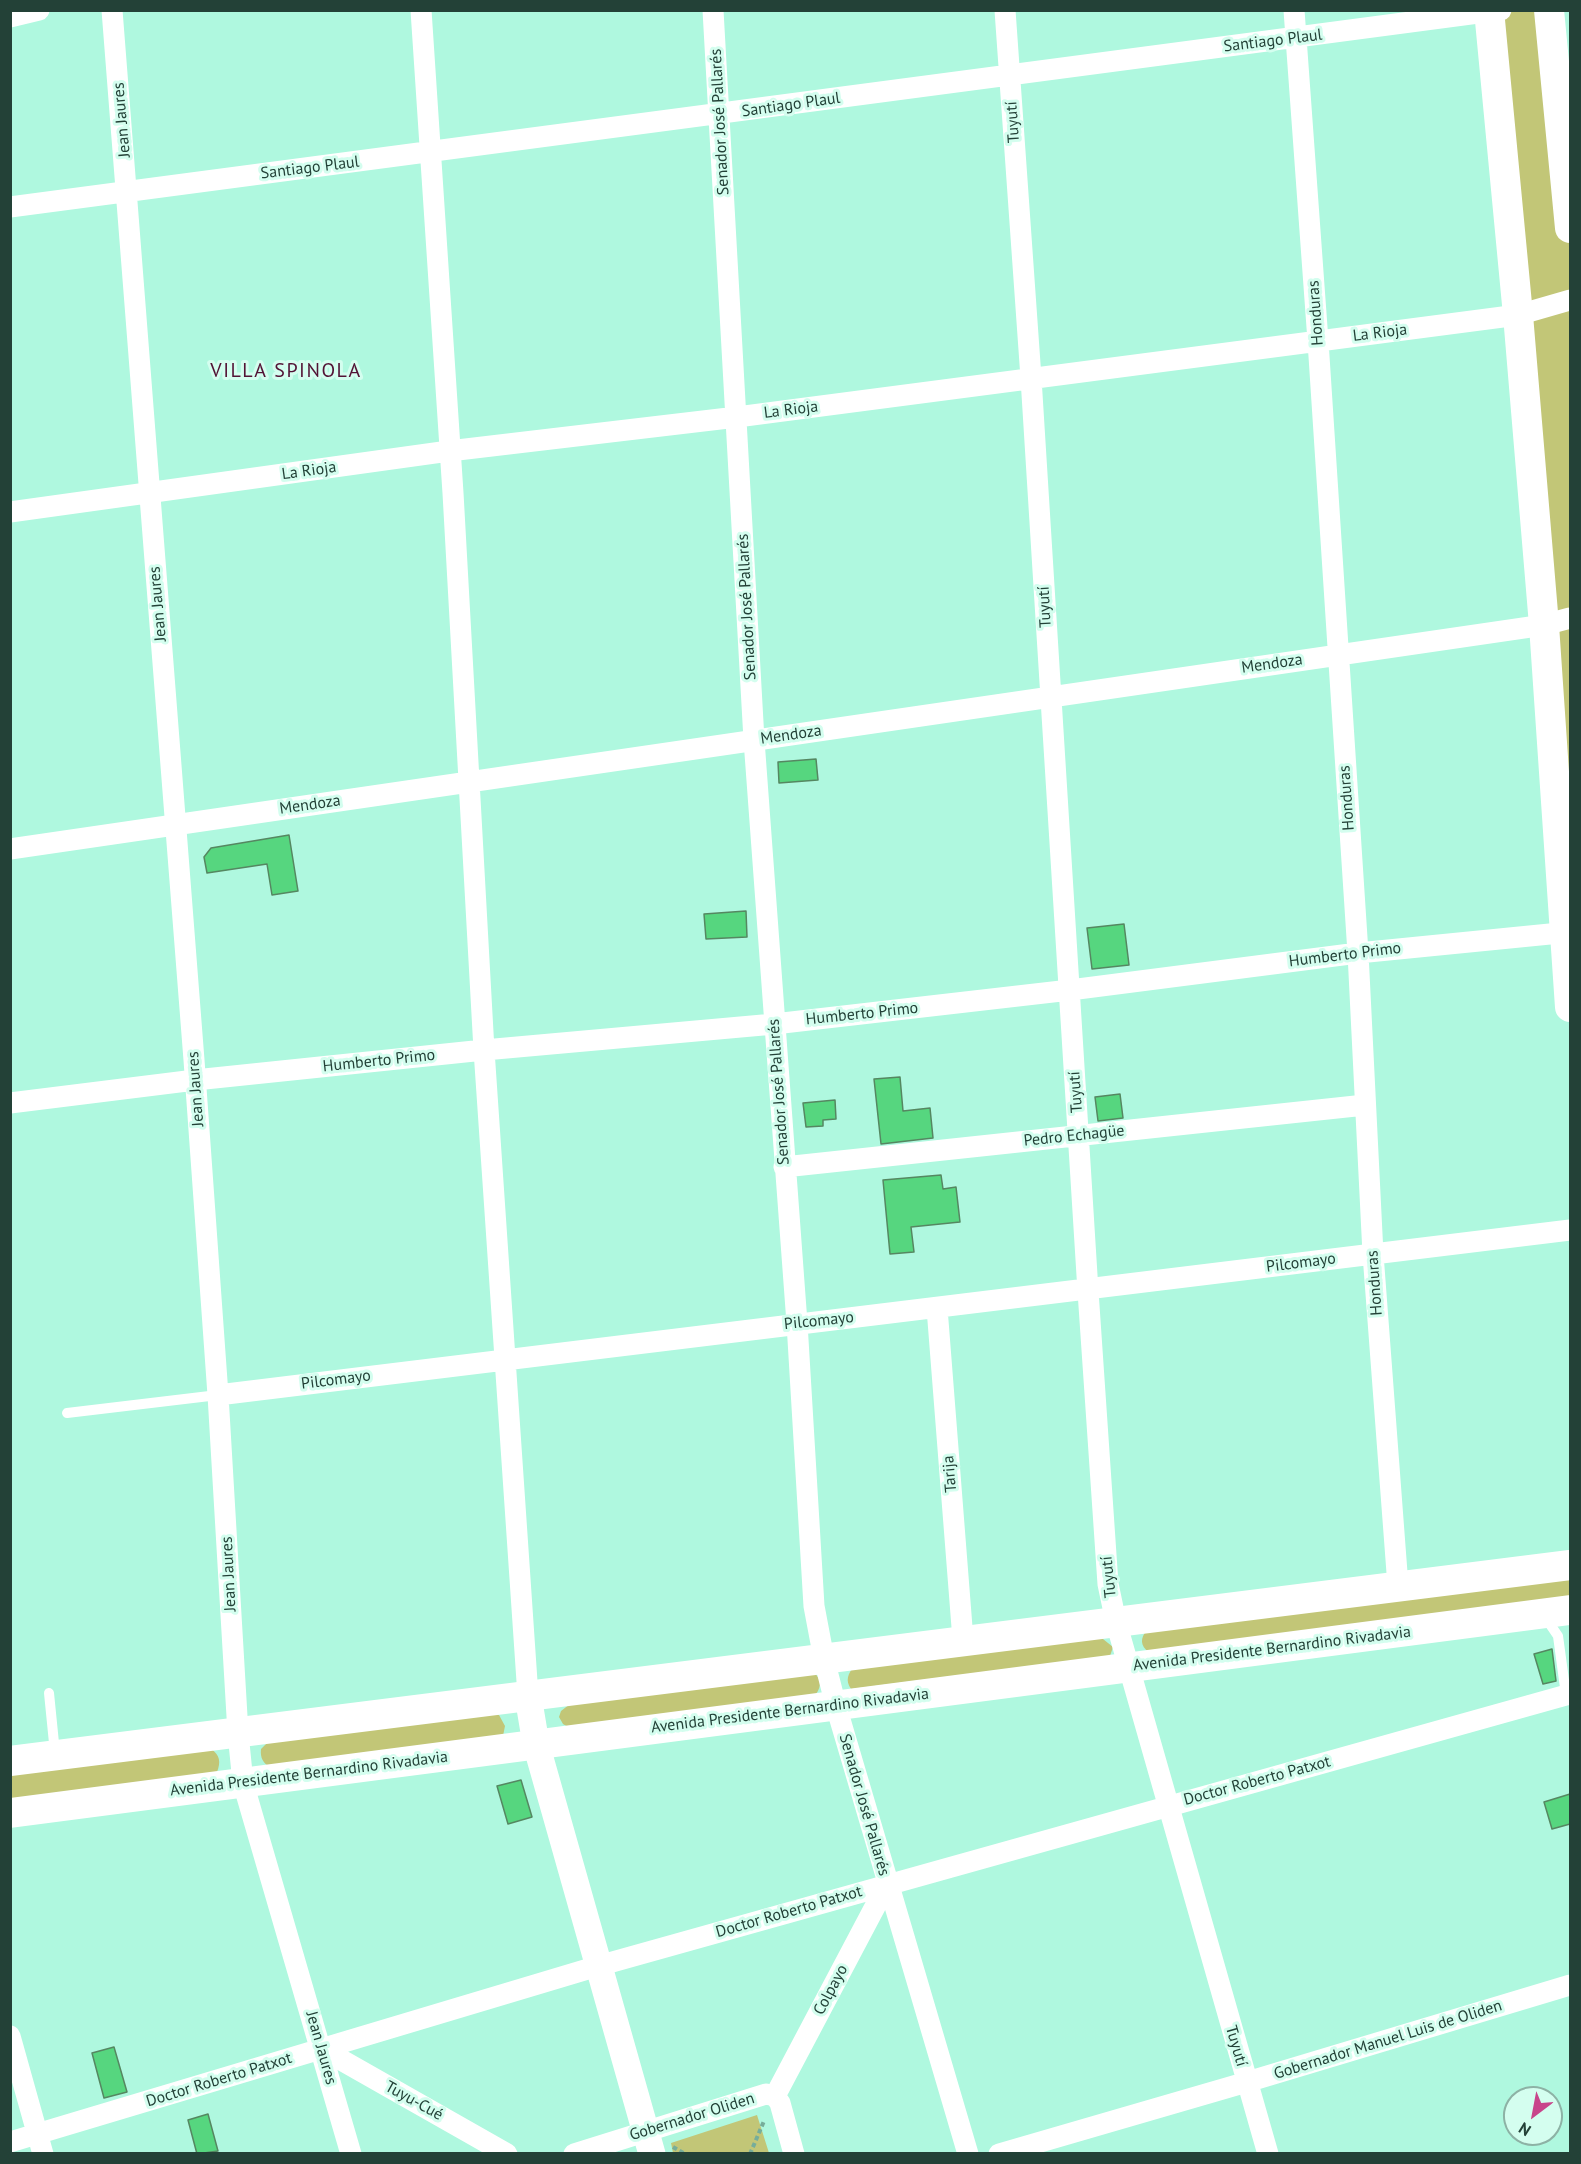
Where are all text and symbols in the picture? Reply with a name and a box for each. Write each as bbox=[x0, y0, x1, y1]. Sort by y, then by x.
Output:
street label: Santiago Plaul bbox=[1223, 25, 1323, 57]
street label: Senador José Pallarés bbox=[707, 48, 733, 196]
street label: Jean Jaures bbox=[109, 82, 135, 158]
street label: Santiago Plaul bbox=[741, 89, 841, 121]
street label: Tuyutí bbox=[1002, 101, 1024, 143]
street label: Santiago Plaul bbox=[260, 152, 360, 184]
street label: Honduras bbox=[1304, 280, 1328, 346]
street label: La Rioja bbox=[1352, 320, 1408, 346]
district label: VILLA SPINOLA bbox=[210, 359, 362, 383]
street label: La Rioja bbox=[763, 397, 819, 423]
street label: La Rioja bbox=[281, 458, 337, 484]
street label: Senador José Pallarés bbox=[734, 533, 760, 681]
street label: Jean Jaures bbox=[145, 566, 171, 642]
street label: Tuyutí bbox=[1034, 586, 1056, 628]
street label: Mendoza bbox=[1240, 650, 1304, 678]
street label: Mendoza bbox=[759, 721, 823, 749]
street label: Honduras bbox=[1335, 765, 1359, 831]
street label: Mendoza bbox=[278, 791, 342, 819]
street label: Humberto Primo bbox=[1288, 939, 1402, 971]
street label: Humberto Primo bbox=[805, 999, 919, 1029]
street label: Senador José Pallarés bbox=[764, 1018, 794, 1166]
street label: Humberto Primo bbox=[322, 1046, 436, 1076]
street label: Jean Jaures bbox=[184, 1051, 208, 1127]
street label: Tuyutí bbox=[1065, 1071, 1087, 1113]
street label: Pedro Echagüe bbox=[1023, 1121, 1125, 1151]
street label: Pilcomayo bbox=[1265, 1249, 1337, 1277]
street label: Honduras bbox=[1363, 1250, 1387, 1316]
street label: Pilcomayo bbox=[783, 1308, 855, 1334]
street label: Pilcomayo bbox=[300, 1366, 372, 1394]
street label: Tarija bbox=[939, 1455, 961, 1493]
street label: Jean Jaures bbox=[217, 1536, 241, 1612]
street label: Tuyutí bbox=[1097, 1555, 1121, 1599]
street label: Avenida Presidente Bernardino Rivadavia bbox=[1132, 1622, 1412, 1676]
street label: Avenida Presidente Bernardino Rivadavia bbox=[650, 1684, 930, 1738]
street label: Senador José Pallarés bbox=[835, 1732, 893, 1878]
street label: Avenida Presidente Bernardino Rivadavia bbox=[169, 1747, 449, 1801]
street label: Doctor Roberto Patxot bbox=[1181, 1752, 1333, 1810]
street label: Doctor Roberto Patxot bbox=[714, 1882, 864, 1942]
street label: Colpayo bbox=[810, 1962, 852, 2018]
street label: Gobernador Manuel Luis de Oliden bbox=[1272, 1996, 1504, 2084]
street label: Jean Jaures bbox=[301, 2009, 341, 2087]
street label: Tuyutí bbox=[1221, 2023, 1251, 2069]
street label: Doctor Roberto Patxot bbox=[144, 2049, 294, 2111]
street label: Tuyu-Cué bbox=[382, 2077, 446, 2125]
north arrow bbox=[1503, 2086, 1563, 2146]
street label: Gobernador Oliden bbox=[627, 2089, 757, 2145]
text: N bbox=[1515, 2118, 1534, 2141]

